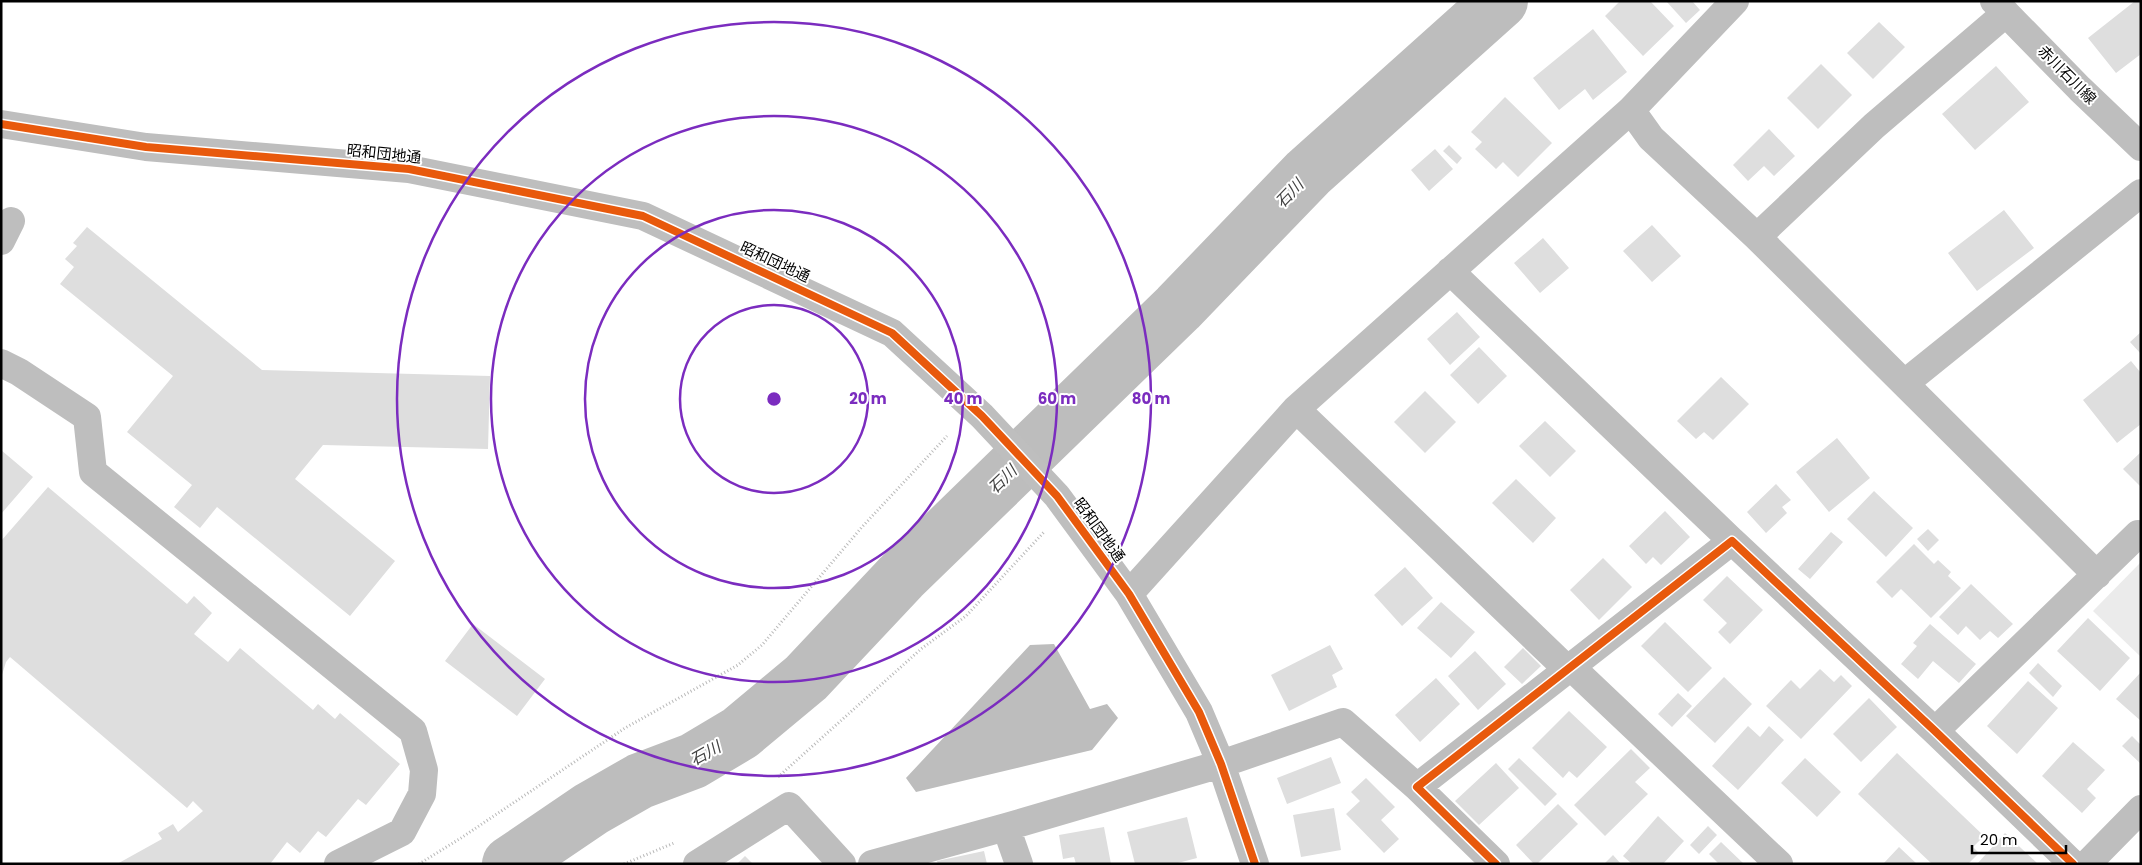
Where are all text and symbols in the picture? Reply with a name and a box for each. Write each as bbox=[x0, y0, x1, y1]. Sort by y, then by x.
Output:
street label: 赤川石川線 bbox=[2033, 41, 2101, 109]
street label: 昭和団地通 bbox=[346, 139, 422, 168]
water label: 石川 bbox=[1270, 172, 1310, 213]
street label: 昭和団地通 bbox=[737, 236, 814, 287]
text: 20 m bbox=[849, 388, 887, 409]
text: 40 m bbox=[943, 388, 983, 409]
text: 60 m bbox=[1038, 388, 1076, 409]
text: 80 m bbox=[1132, 388, 1170, 409]
centre of rings bbox=[765, 390, 783, 408]
water label: 石川 bbox=[983, 459, 1023, 499]
street label: 昭和団地通 bbox=[1069, 493, 1130, 566]
water label: 石川 bbox=[686, 735, 727, 771]
scale bar bbox=[1972, 822, 2066, 854]
text: 20 m bbox=[1980, 829, 2018, 850]

